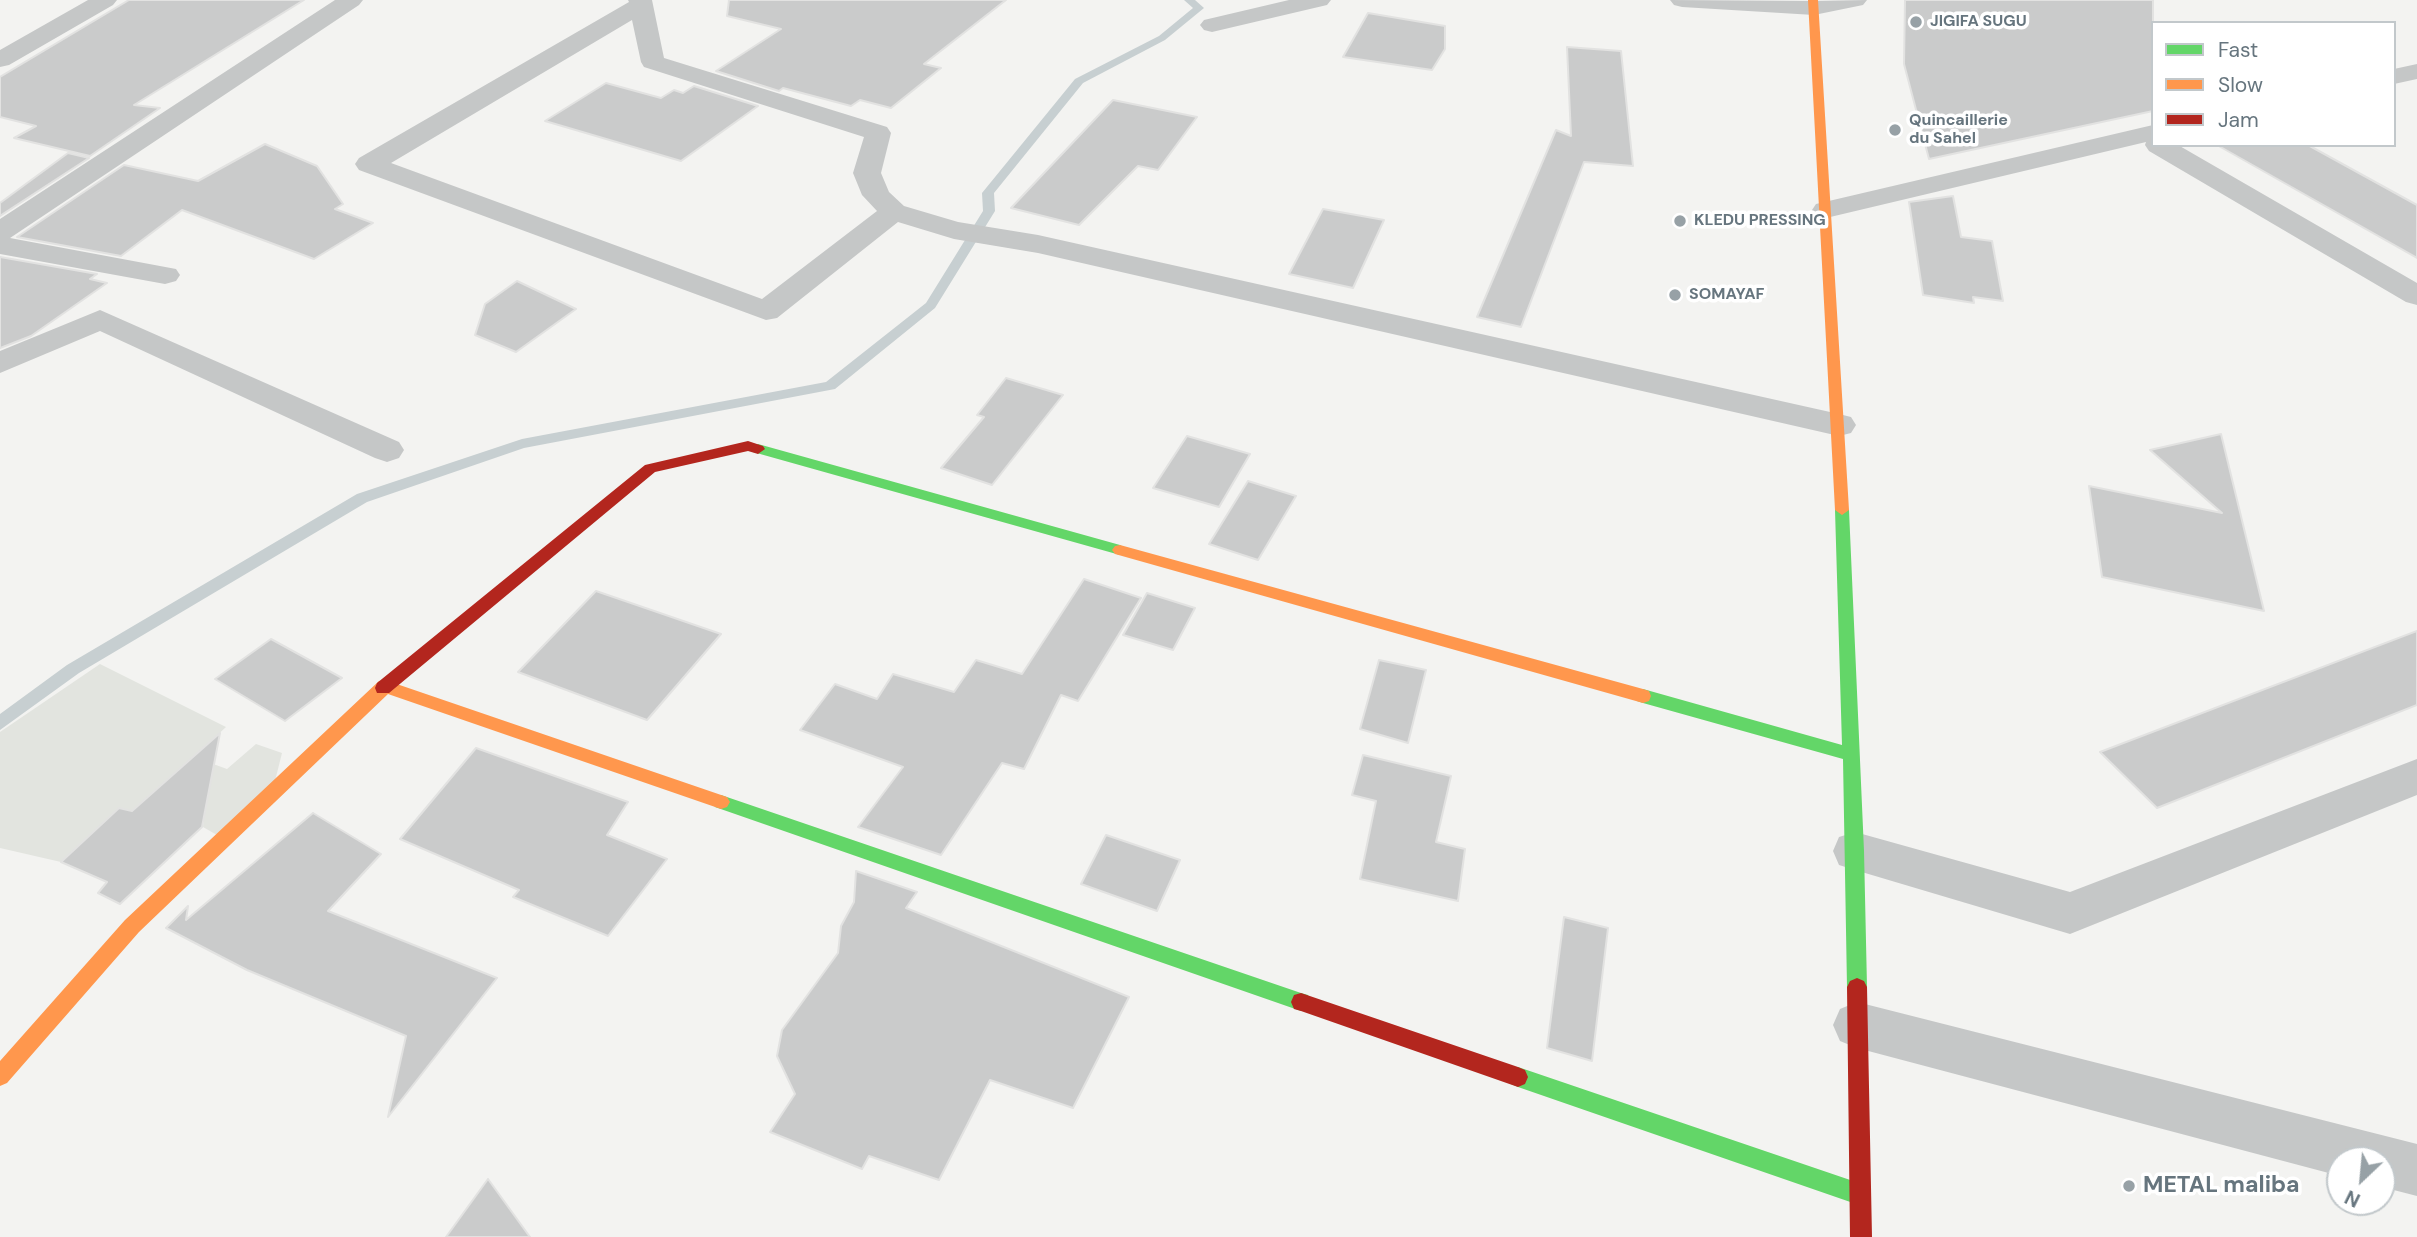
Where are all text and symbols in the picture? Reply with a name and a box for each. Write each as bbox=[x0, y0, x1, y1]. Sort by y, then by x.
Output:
place label: JIGIFA SUGU bbox=[1930, 12, 2027, 32]
marker: JIGIFA SUGU bbox=[1908, 14, 1924, 30]
legend bbox=[2151, 21, 2396, 147]
text: Fast bbox=[2218, 36, 2258, 64]
text: Slow bbox=[2218, 71, 2263, 99]
text: Jam bbox=[2218, 106, 2259, 134]
place label: Quincaillerie du Sahel bbox=[1909, 111, 2008, 149]
marker: Quincaillerie du Sahel bbox=[1887, 122, 1903, 138]
place label: KLEDU PRESSING bbox=[1694, 211, 1826, 231]
marker: KLEDU PRESSING bbox=[1672, 213, 1688, 229]
place label: SOMAYAF bbox=[1689, 285, 1764, 305]
marker: SOMAYAF bbox=[1667, 287, 1683, 303]
north arrow bbox=[2326, 1146, 2396, 1216]
place label: METAL maliba bbox=[2143, 1172, 2299, 1200]
marker: METAL maliba bbox=[2121, 1178, 2137, 1194]
text: N bbox=[2341, 1184, 2364, 1213]

